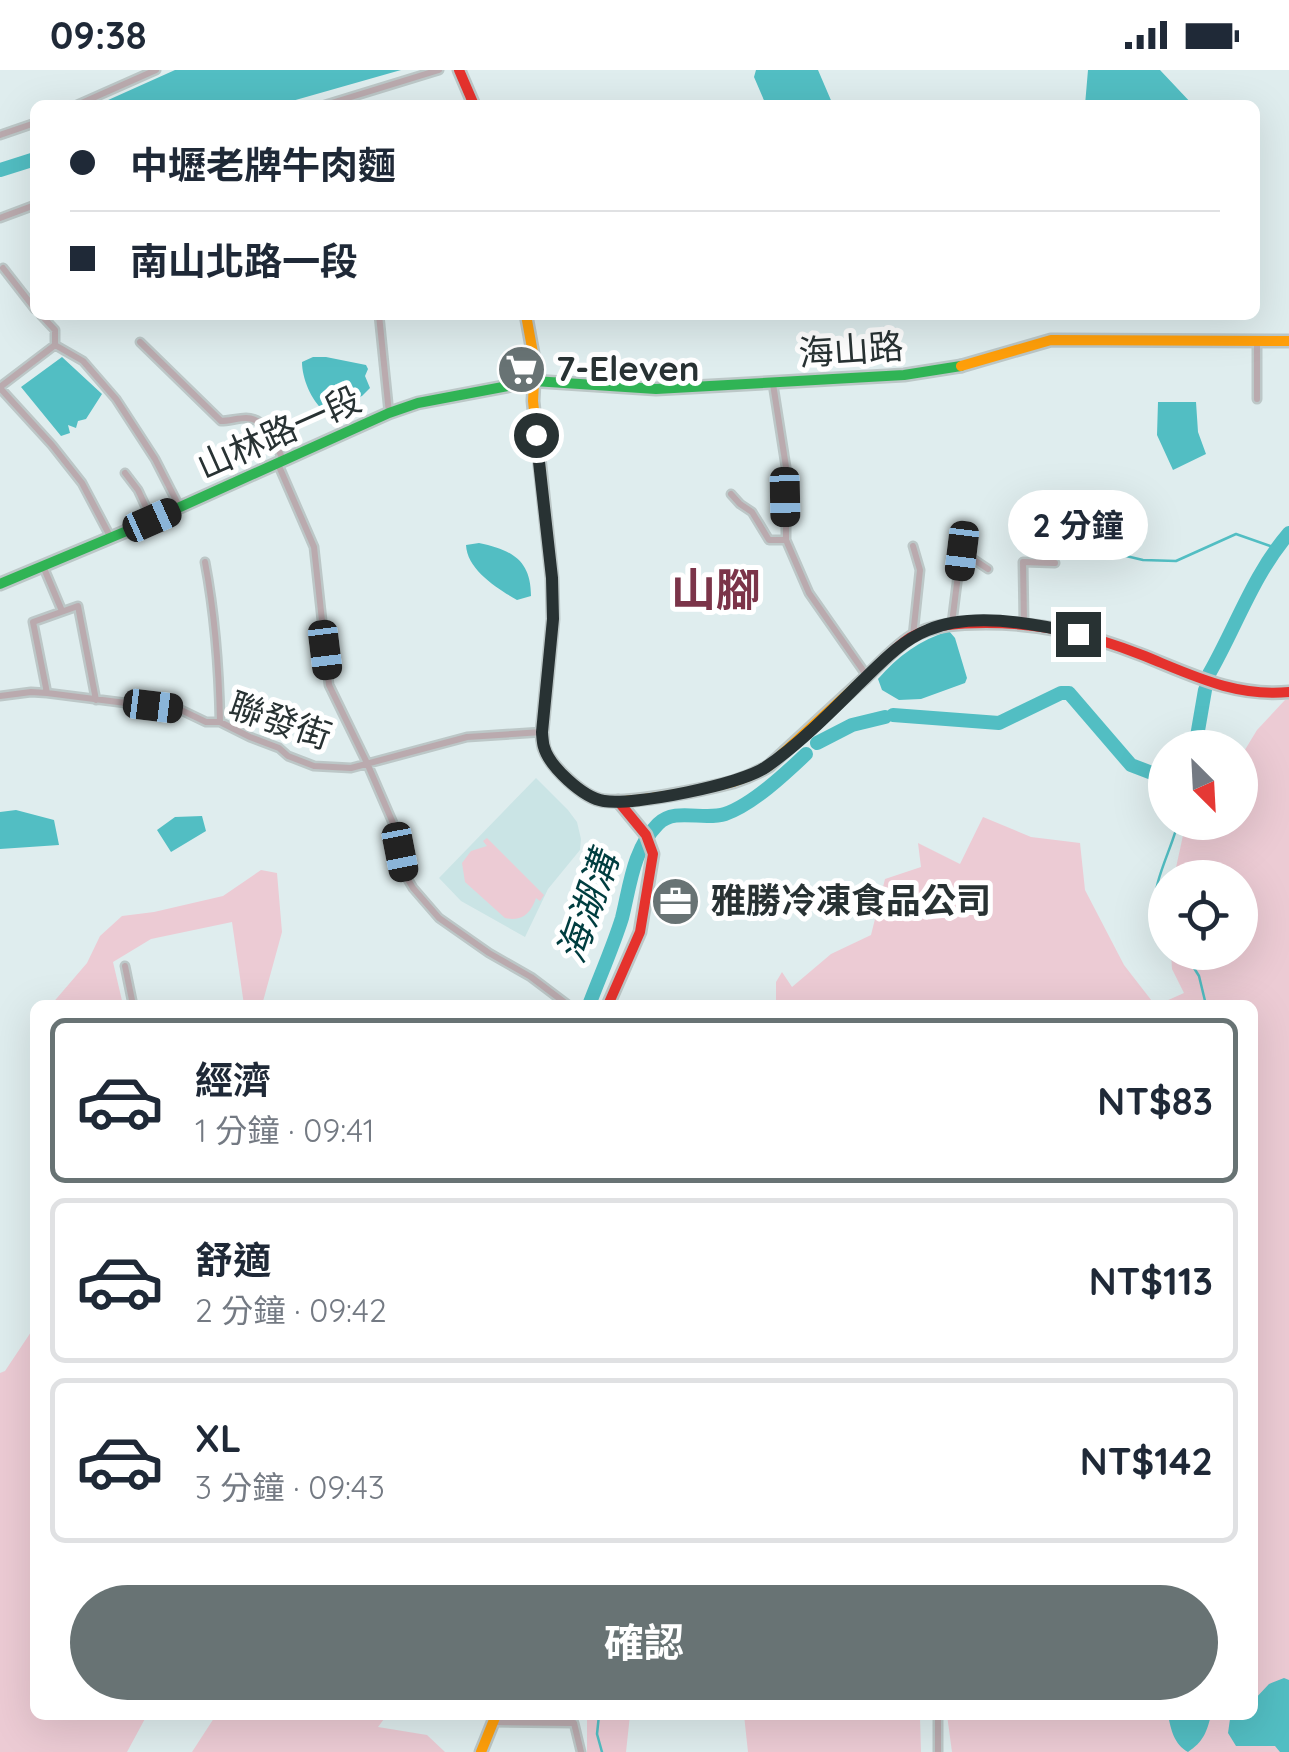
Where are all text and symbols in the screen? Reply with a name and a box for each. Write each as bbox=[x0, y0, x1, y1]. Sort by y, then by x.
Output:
text: 09:38 bbox=[50, 11, 147, 59]
text: 中壢老牌牛肉麵 bbox=[130, 141, 396, 189]
text: 南山北路一段 bbox=[130, 237, 358, 285]
street label: 海山路 bbox=[797, 323, 905, 375]
supermarket icon: 7-Eleven bbox=[495, 343, 547, 395]
place label: 7-Eleven bbox=[556, 346, 700, 390]
street label: 山林路一段 bbox=[190, 376, 367, 488]
route start bbox=[514, 413, 559, 458]
car bbox=[769, 467, 801, 527]
callout: 2 分鐘 bbox=[1008, 489, 1148, 559]
car bbox=[118, 494, 186, 546]
text: 2 分鐘 bbox=[1032, 505, 1124, 545]
car bbox=[943, 519, 981, 583]
district label: 山腳 bbox=[671, 561, 761, 617]
route end bbox=[1056, 612, 1101, 657]
car bbox=[306, 618, 344, 682]
street label: 聯發街 bbox=[224, 682, 337, 758]
car bbox=[121, 687, 185, 725]
north arrow bbox=[1148, 730, 1258, 840]
map controls bbox=[1148, 730, 1258, 970]
car bbox=[380, 820, 420, 884]
water label: 海湖溝 bbox=[546, 840, 630, 968]
button: locate bbox=[1148, 860, 1258, 970]
office icon: 雅勝冷凍食品公司 bbox=[650, 875, 702, 927]
place label: 雅勝冷凍食品公司 bbox=[711, 878, 991, 922]
icon: car bbox=[75, 1056, 165, 1146]
text: 經濟 bbox=[195, 1056, 271, 1104]
text: NT$83 bbox=[1097, 1077, 1213, 1125]
text: 1 分鐘 · 09:41 bbox=[195, 1110, 375, 1150]
icon: car bbox=[75, 1236, 165, 1326]
text: 舒適 bbox=[195, 1236, 271, 1284]
text: NT$113 bbox=[1089, 1257, 1213, 1305]
text: 2 分鐘 · 09:42 bbox=[195, 1290, 387, 1330]
text: XL bbox=[195, 1414, 241, 1462]
icon: car bbox=[75, 1416, 165, 1506]
text: NT$142 bbox=[1080, 1437, 1213, 1485]
text: 3 分鐘 · 09:43 bbox=[195, 1467, 385, 1507]
button: 確認 bbox=[70, 1585, 1218, 1700]

